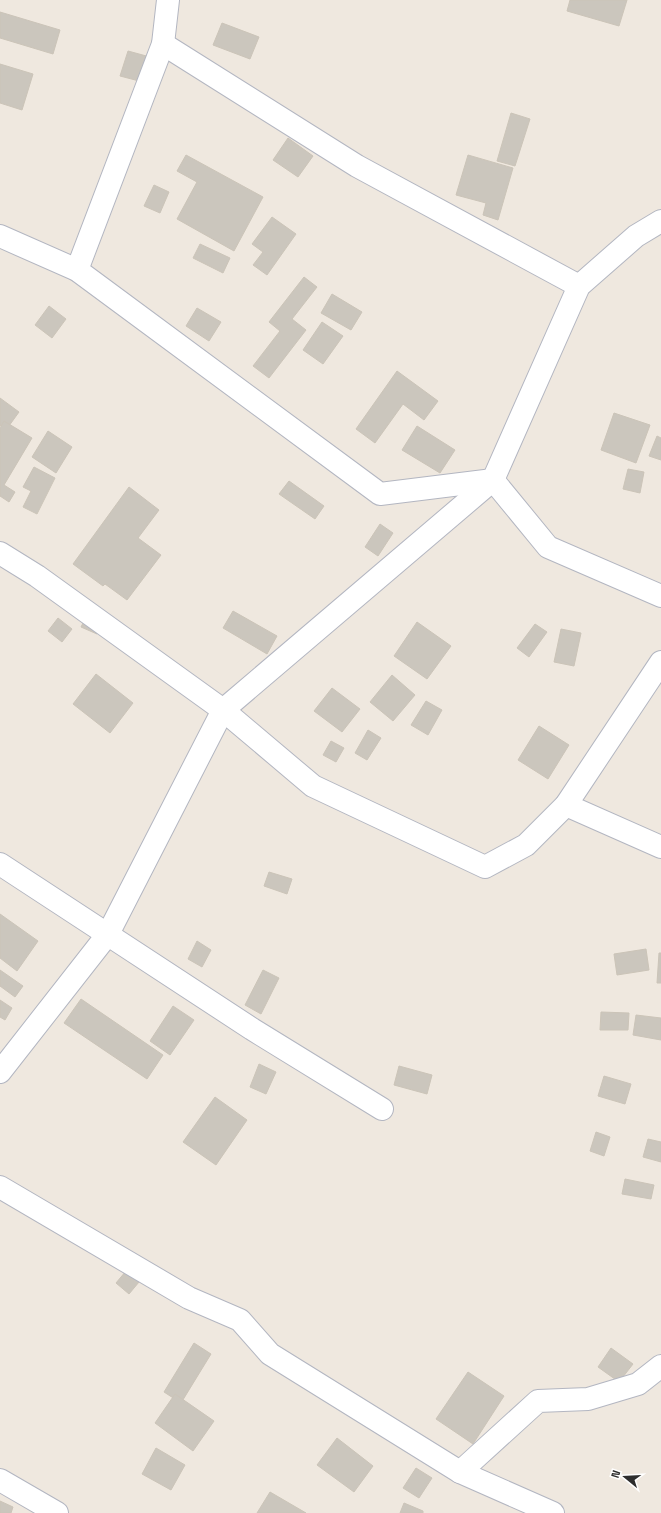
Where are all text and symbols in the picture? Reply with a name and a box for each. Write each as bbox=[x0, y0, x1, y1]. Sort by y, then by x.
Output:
north arrow bbox=[605, 1457, 645, 1497]
text: N bbox=[608, 1468, 623, 1480]

